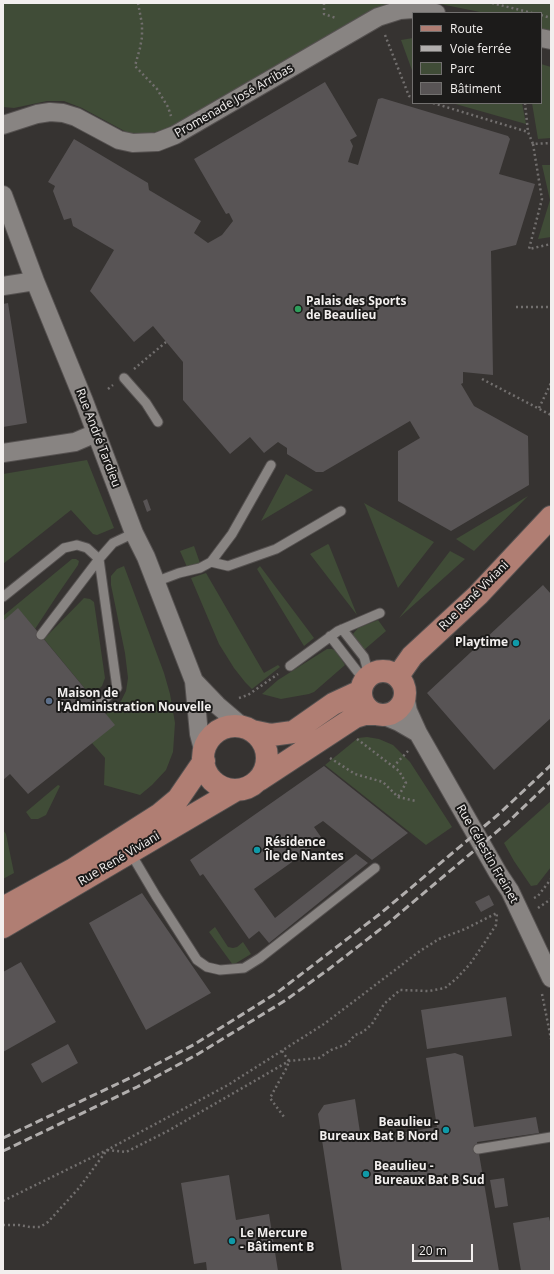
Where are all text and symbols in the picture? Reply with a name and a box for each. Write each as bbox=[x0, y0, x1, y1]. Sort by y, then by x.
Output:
legend bbox=[412, 12, 542, 104]
text: Route bbox=[450, 20, 483, 37]
text: Voie ferrée bbox=[450, 40, 511, 57]
text: Parc bbox=[450, 60, 475, 77]
street label: Promenade José Arribas bbox=[172, 61, 296, 141]
text: Bâtiment bbox=[450, 80, 501, 97]
place label: Palais des Sports de Beaulieu bbox=[306, 295, 406, 323]
marker: Palais des Sports de Beaulieu bbox=[293, 304, 303, 314]
street label: Rue André Tardieu bbox=[73, 387, 123, 489]
street label: Rue René Viviani bbox=[436, 558, 512, 634]
place label: Playtime bbox=[455, 636, 508, 650]
marker: Playtime bbox=[511, 638, 521, 648]
place label: Maison de l'Administration Nouvelle bbox=[57, 687, 211, 715]
marker: Maison de l'Administration Nouvelle bbox=[44, 696, 54, 706]
street label: Rue Célestin Freinet bbox=[453, 802, 521, 906]
street label: Rue René Viviani bbox=[76, 829, 162, 889]
place label: Résidence Île de Nantes bbox=[265, 836, 344, 864]
marker: Résidence Île de Nantes bbox=[252, 845, 262, 855]
place label: Beaulieu - Bureaux Bat B Nord bbox=[319, 1116, 438, 1144]
marker: Beaulieu - Bureaux Bat B Nord bbox=[441, 1125, 451, 1135]
place label: Beaulieu - Bureaux Bat B Sud bbox=[374, 1160, 485, 1188]
marker: Beaulieu - Bureaux Bat B Sud bbox=[361, 1169, 371, 1179]
place label: Le Mercure - Bâtiment B bbox=[240, 1227, 314, 1255]
marker: Le Mercure - Bâtiment B bbox=[227, 1236, 237, 1246]
scale bar bbox=[414, 1236, 475, 1262]
text: 20 m bbox=[419, 1242, 447, 1259]

